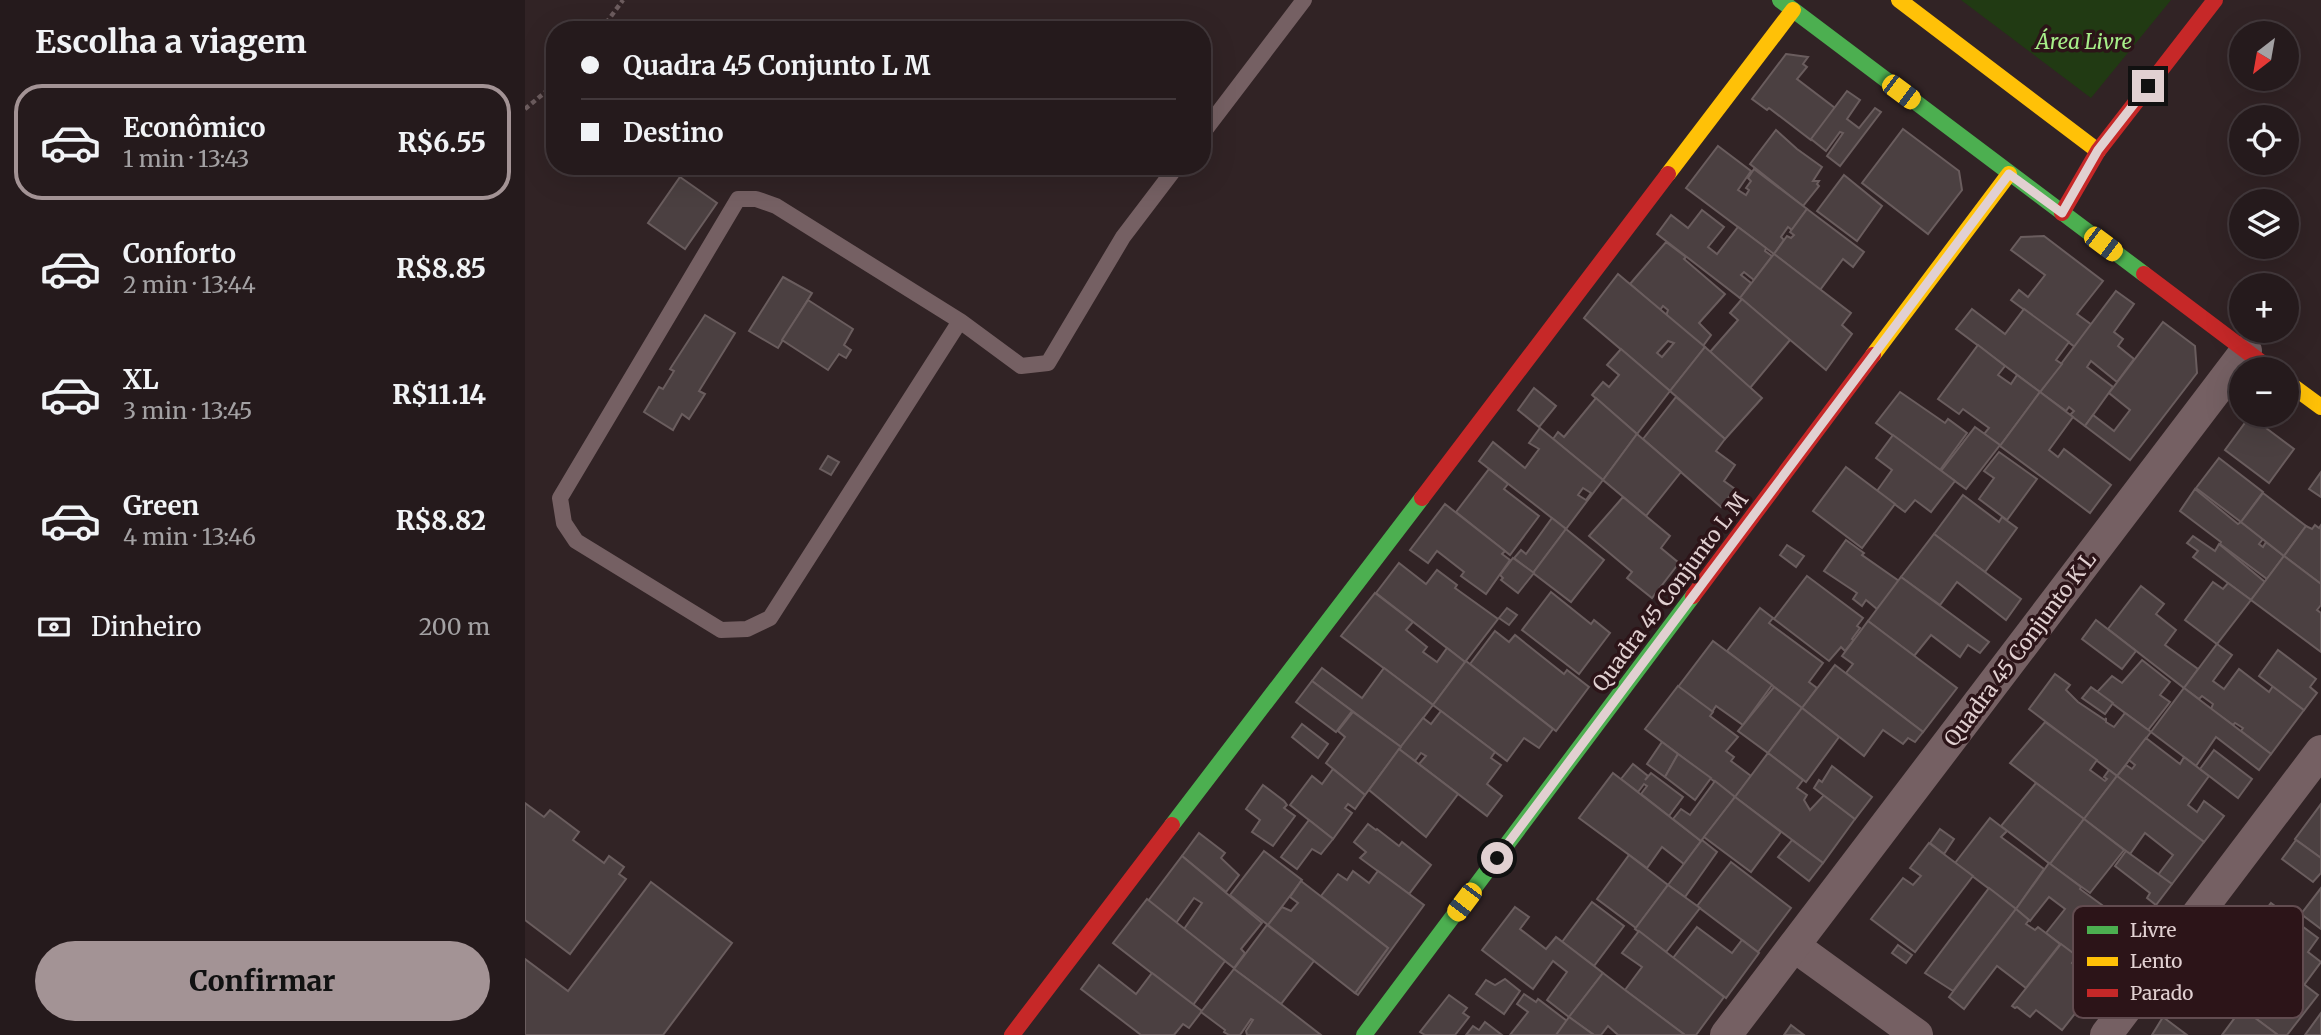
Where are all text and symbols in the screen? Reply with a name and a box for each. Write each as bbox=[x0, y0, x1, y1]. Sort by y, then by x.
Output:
north arrow bbox=[2229, 21, 2299, 91]
map controls bbox=[2229, 21, 2299, 427]
text: Escolha a viagem bbox=[35, 22, 307, 62]
park label: Área Livre bbox=[2034, 27, 2132, 55]
text: Quadra 45 Conjunto L M bbox=[623, 49, 931, 82]
route end bbox=[2132, 70, 2164, 102]
car bbox=[1878, 71, 1925, 113]
button: locate bbox=[2229, 105, 2299, 175]
icon: car bbox=[39, 111, 102, 174]
text: Econômico bbox=[123, 111, 266, 144]
text: Destino bbox=[623, 116, 723, 149]
text: R$6.55 bbox=[398, 126, 486, 159]
text: 1 min · 13:43 bbox=[123, 144, 250, 173]
button: layers bbox=[2229, 189, 2299, 259]
car bbox=[2080, 223, 2127, 265]
icon: car bbox=[39, 237, 102, 300]
text: Conforto bbox=[123, 237, 236, 270]
text: R$8.85 bbox=[396, 252, 486, 285]
text: 2 min · 13:44 bbox=[123, 270, 256, 299]
button: + bbox=[2229, 273, 2299, 343]
button: − bbox=[2229, 357, 2299, 427]
icon: car bbox=[39, 363, 102, 426]
text: XL bbox=[123, 363, 159, 396]
text: R$11.14 bbox=[392, 378, 486, 411]
text: 3 min · 13:45 bbox=[123, 396, 253, 425]
street label: Quadra 45 Conjunto L M bbox=[1586, 487, 1754, 697]
icon: car bbox=[39, 489, 102, 552]
text: Green bbox=[123, 489, 199, 522]
text: R$8.82 bbox=[396, 504, 486, 537]
text: 4 min · 13:46 bbox=[123, 522, 256, 551]
street label: Quadra 45 Conjunto K L bbox=[1938, 546, 2102, 752]
icon: cash bbox=[35, 608, 73, 646]
text: Dinheiro bbox=[91, 610, 201, 643]
text: 200 m bbox=[419, 612, 490, 641]
route start bbox=[1481, 842, 1513, 874]
car bbox=[1443, 879, 1486, 925]
legend bbox=[2073, 906, 2303, 1018]
text: Livre bbox=[2130, 918, 2176, 942]
button: Confirmar bbox=[35, 941, 490, 1021]
text: Lento bbox=[2130, 949, 2182, 973]
text: Parado bbox=[2130, 981, 2193, 1005]

